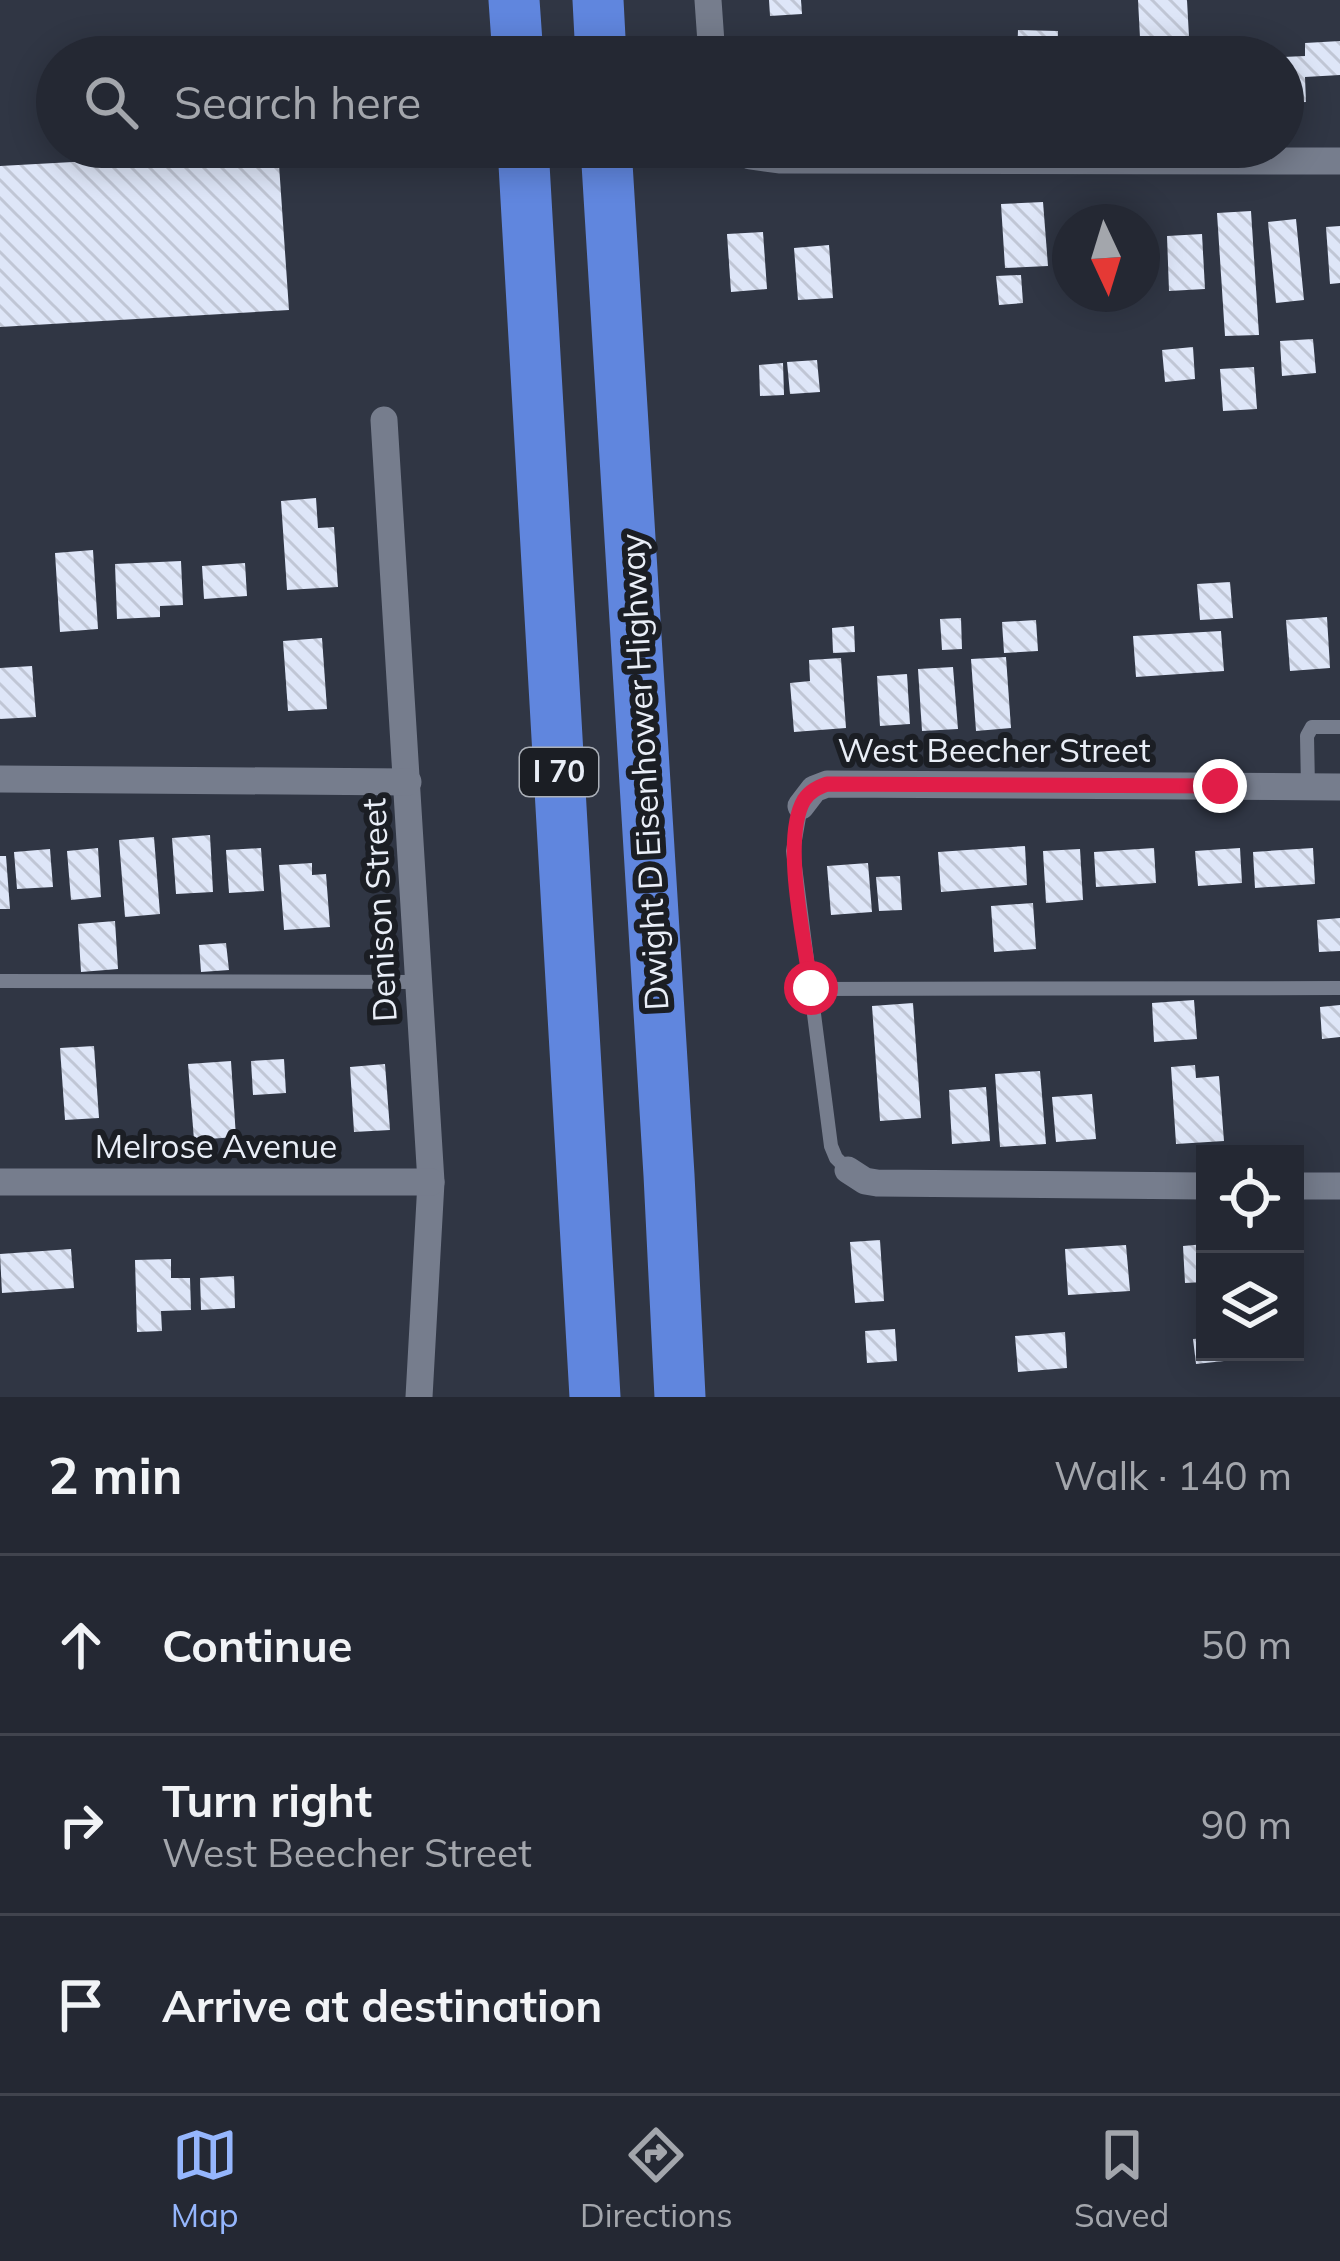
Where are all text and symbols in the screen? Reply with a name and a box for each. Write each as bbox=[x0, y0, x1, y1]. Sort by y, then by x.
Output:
search box bbox=[36, 36, 1304, 168]
icon: search bbox=[78, 69, 144, 135]
text: Search here bbox=[174, 74, 421, 130]
north arrow bbox=[1052, 204, 1160, 312]
street label: Dwight D Eisenhower Highway bbox=[611, 532, 676, 1011]
street label: West Beecher Street bbox=[838, 729, 1150, 770]
road number: I 70 bbox=[520, 748, 598, 796]
route end bbox=[1193, 759, 1247, 813]
street label: Denison Street bbox=[352, 797, 405, 1023]
route start bbox=[784, 961, 838, 1015]
street label: Melrose Avenue bbox=[95, 1125, 337, 1166]
map controls bbox=[1196, 1145, 1304, 1361]
button: locate bbox=[1196, 1145, 1304, 1253]
button: layers bbox=[1196, 1253, 1304, 1361]
text: 2 min bbox=[48, 1443, 183, 1507]
text: Walk · 140 m bbox=[1054, 1451, 1292, 1500]
icon: ahead bbox=[48, 1612, 114, 1678]
text: Continue bbox=[162, 1617, 352, 1673]
text: 50 m bbox=[1201, 1620, 1292, 1669]
text: Turn right bbox=[162, 1772, 372, 1828]
icon: right bbox=[48, 1792, 114, 1858]
text: 90 m bbox=[1201, 1800, 1292, 1849]
text: West Beecher Street bbox=[162, 1828, 532, 1877]
icon: arrive bbox=[48, 1972, 114, 2038]
text: Arrive at destination bbox=[162, 1977, 602, 2033]
tab: Map bbox=[171, 2122, 239, 2235]
tab: Directions bbox=[580, 2122, 733, 2235]
tab: Saved bbox=[1074, 2122, 1169, 2235]

